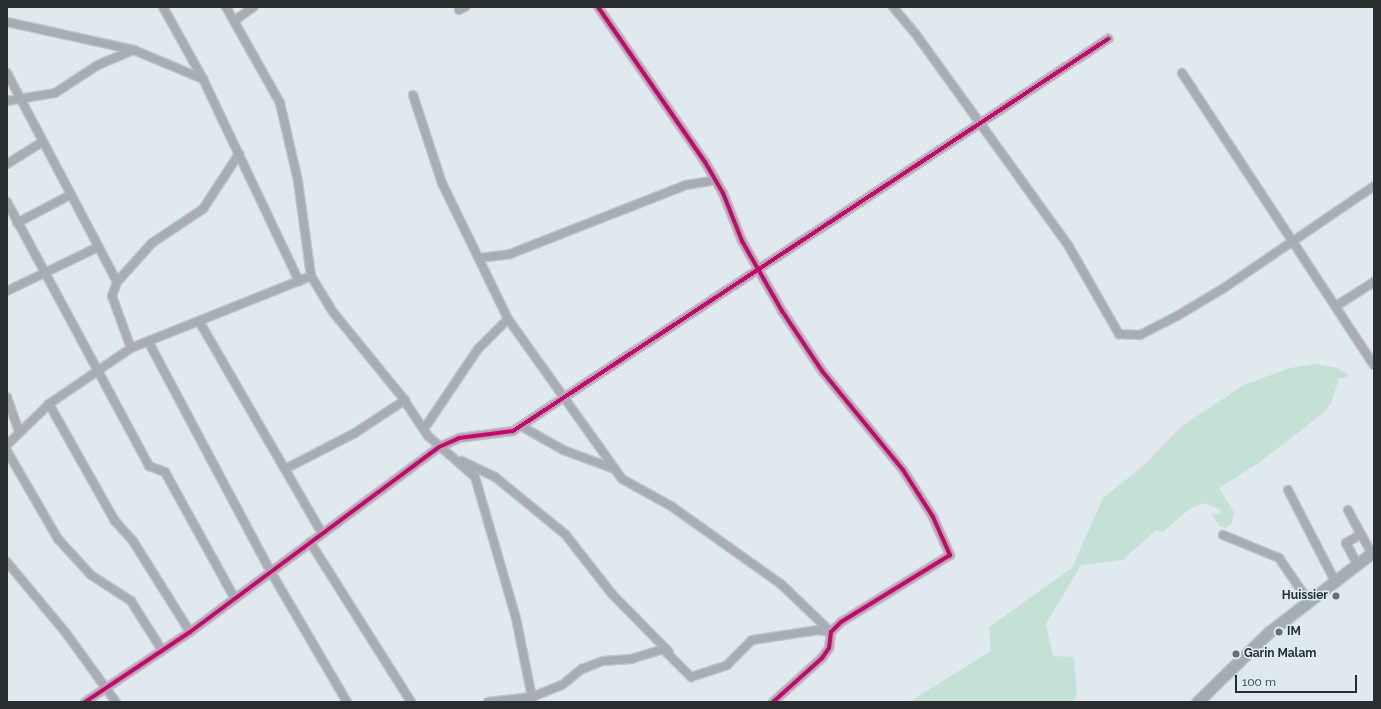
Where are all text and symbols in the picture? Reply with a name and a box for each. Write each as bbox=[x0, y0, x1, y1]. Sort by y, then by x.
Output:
place label: Huissier bbox=[1282, 589, 1328, 603]
marker: Huissier bbox=[1331, 591, 1341, 601]
place label: IM bbox=[1287, 625, 1301, 639]
marker: IM bbox=[1274, 627, 1284, 637]
place label: Garin Malam bbox=[1244, 647, 1316, 661]
marker: Garin Malam bbox=[1231, 649, 1241, 659]
scale bar bbox=[1237, 667, 1359, 693]
text: 100 m bbox=[1242, 675, 1276, 689]

